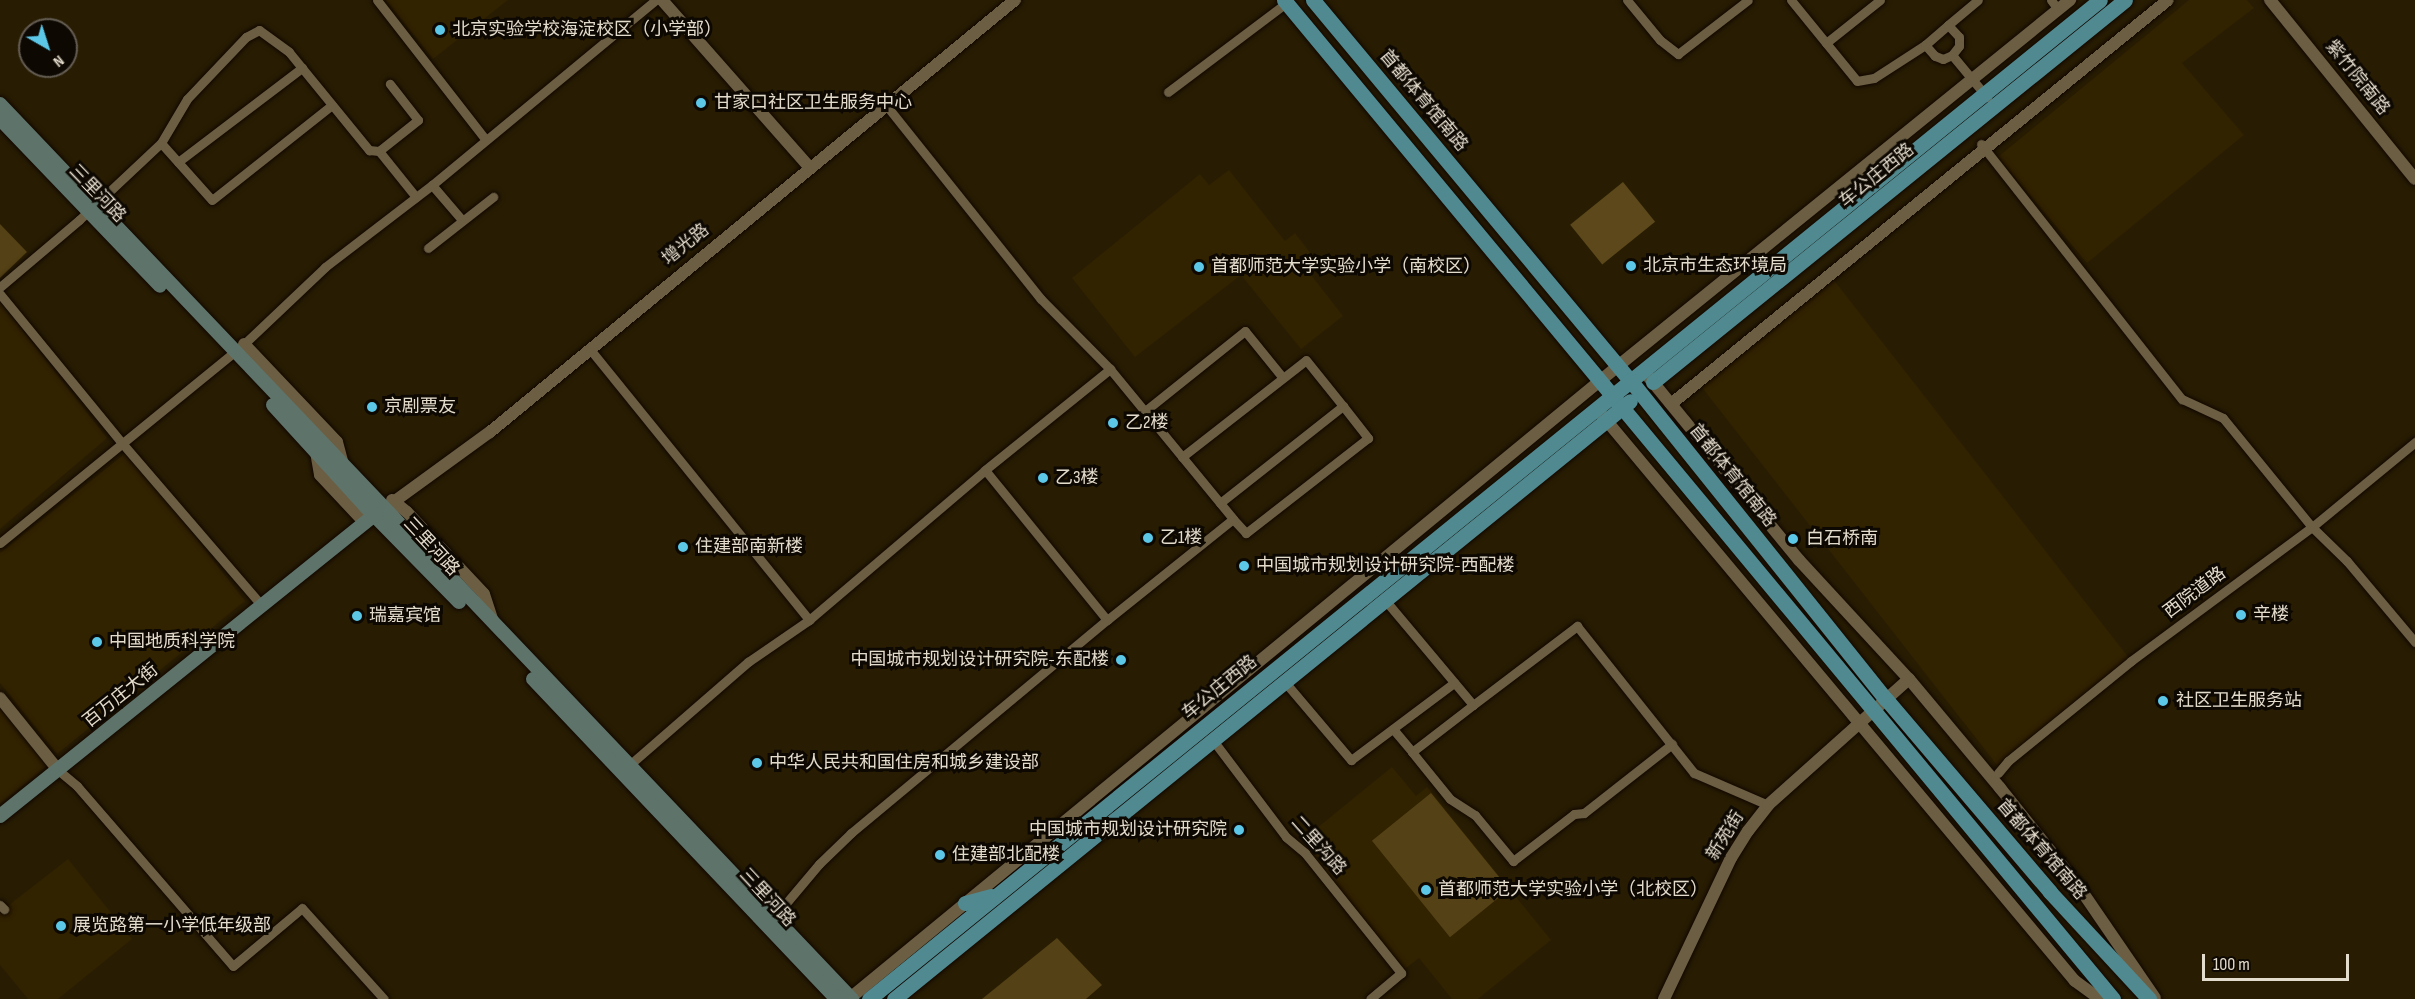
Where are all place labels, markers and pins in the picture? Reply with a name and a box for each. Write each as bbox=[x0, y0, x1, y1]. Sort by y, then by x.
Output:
place label: 北京实验学校海淀校区（小学部） bbox=[452, 19, 722, 41]
marker: 北京实验学校海淀校区（小学部） bbox=[433, 23, 447, 37]
place label: 甘家口社区卫生服务中心 bbox=[714, 92, 912, 114]
marker: 甘家口社区卫生服务中心 bbox=[692, 94, 710, 112]
place label: 北京市生态环境局 bbox=[1643, 255, 1787, 277]
place label: 首都师范大学实验小学（南校区） bbox=[1211, 256, 1481, 278]
marker: 北京市生态环境局 bbox=[1624, 259, 1638, 273]
marker: 首都师范大学实验小学（南校区） bbox=[1192, 260, 1206, 274]
place label: 京剧票友 bbox=[384, 396, 456, 418]
marker: 京剧票友 bbox=[365, 400, 379, 414]
place label: 乙2楼 bbox=[1125, 412, 1168, 434]
marker: 乙2楼 bbox=[1106, 416, 1120, 430]
place label: 乙3楼 bbox=[1055, 467, 1099, 489]
marker: 乙3楼 bbox=[1036, 471, 1050, 485]
place label: 乙1楼 bbox=[1160, 527, 1202, 549]
place label: 白石桥南 bbox=[1806, 528, 1878, 550]
marker: 白石桥南 bbox=[1784, 530, 1802, 548]
marker: 乙1楼 bbox=[1141, 531, 1155, 545]
place label: 住建部南新楼 bbox=[695, 536, 803, 558]
marker: 住建部南新楼 bbox=[676, 540, 690, 554]
place label: 中国城市规划设计研究院-西配楼 bbox=[1256, 555, 1515, 577]
marker: 中国城市规划设计研究院-西配楼 bbox=[1237, 559, 1251, 573]
place label: 辛楼 bbox=[2253, 604, 2289, 626]
place label: 瑞嘉宾馆 bbox=[369, 605, 441, 627]
marker: 辛楼 bbox=[2234, 608, 2248, 622]
marker: 瑞嘉宾馆 bbox=[350, 609, 364, 623]
place label: 中国地质科学院 bbox=[109, 631, 235, 653]
marker: 中国地质科学院 bbox=[90, 635, 104, 649]
place label: 中国城市规划设计研究院-东配楼 bbox=[850, 649, 1109, 671]
marker: 中国城市规划设计研究院-东配楼 bbox=[1114, 653, 1128, 667]
place label: 社区卫生服务站 bbox=[2176, 690, 2302, 712]
marker: 社区卫生服务站 bbox=[2154, 692, 2172, 710]
place label: 中华人民共和国住房和城乡建设部 bbox=[769, 752, 1039, 774]
marker: 中华人民共和国住房和城乡建设部 bbox=[750, 756, 764, 770]
place label: 中国城市规划设计研究院 bbox=[1029, 819, 1227, 841]
marker: 中国城市规划设计研究院 bbox=[1232, 823, 1246, 837]
place label: 住建部北配楼 bbox=[952, 844, 1060, 866]
marker: 住建部北配楼 bbox=[933, 848, 947, 862]
place label: 首都师范大学实验小学（北校区） bbox=[1438, 879, 1708, 901]
marker: 首都师范大学实验小学（北校区） bbox=[1419, 883, 1433, 897]
place label: 展览路第一小学低年级部 bbox=[73, 915, 271, 937]
marker: 展览路第一小学低年级部 bbox=[54, 919, 68, 933]

